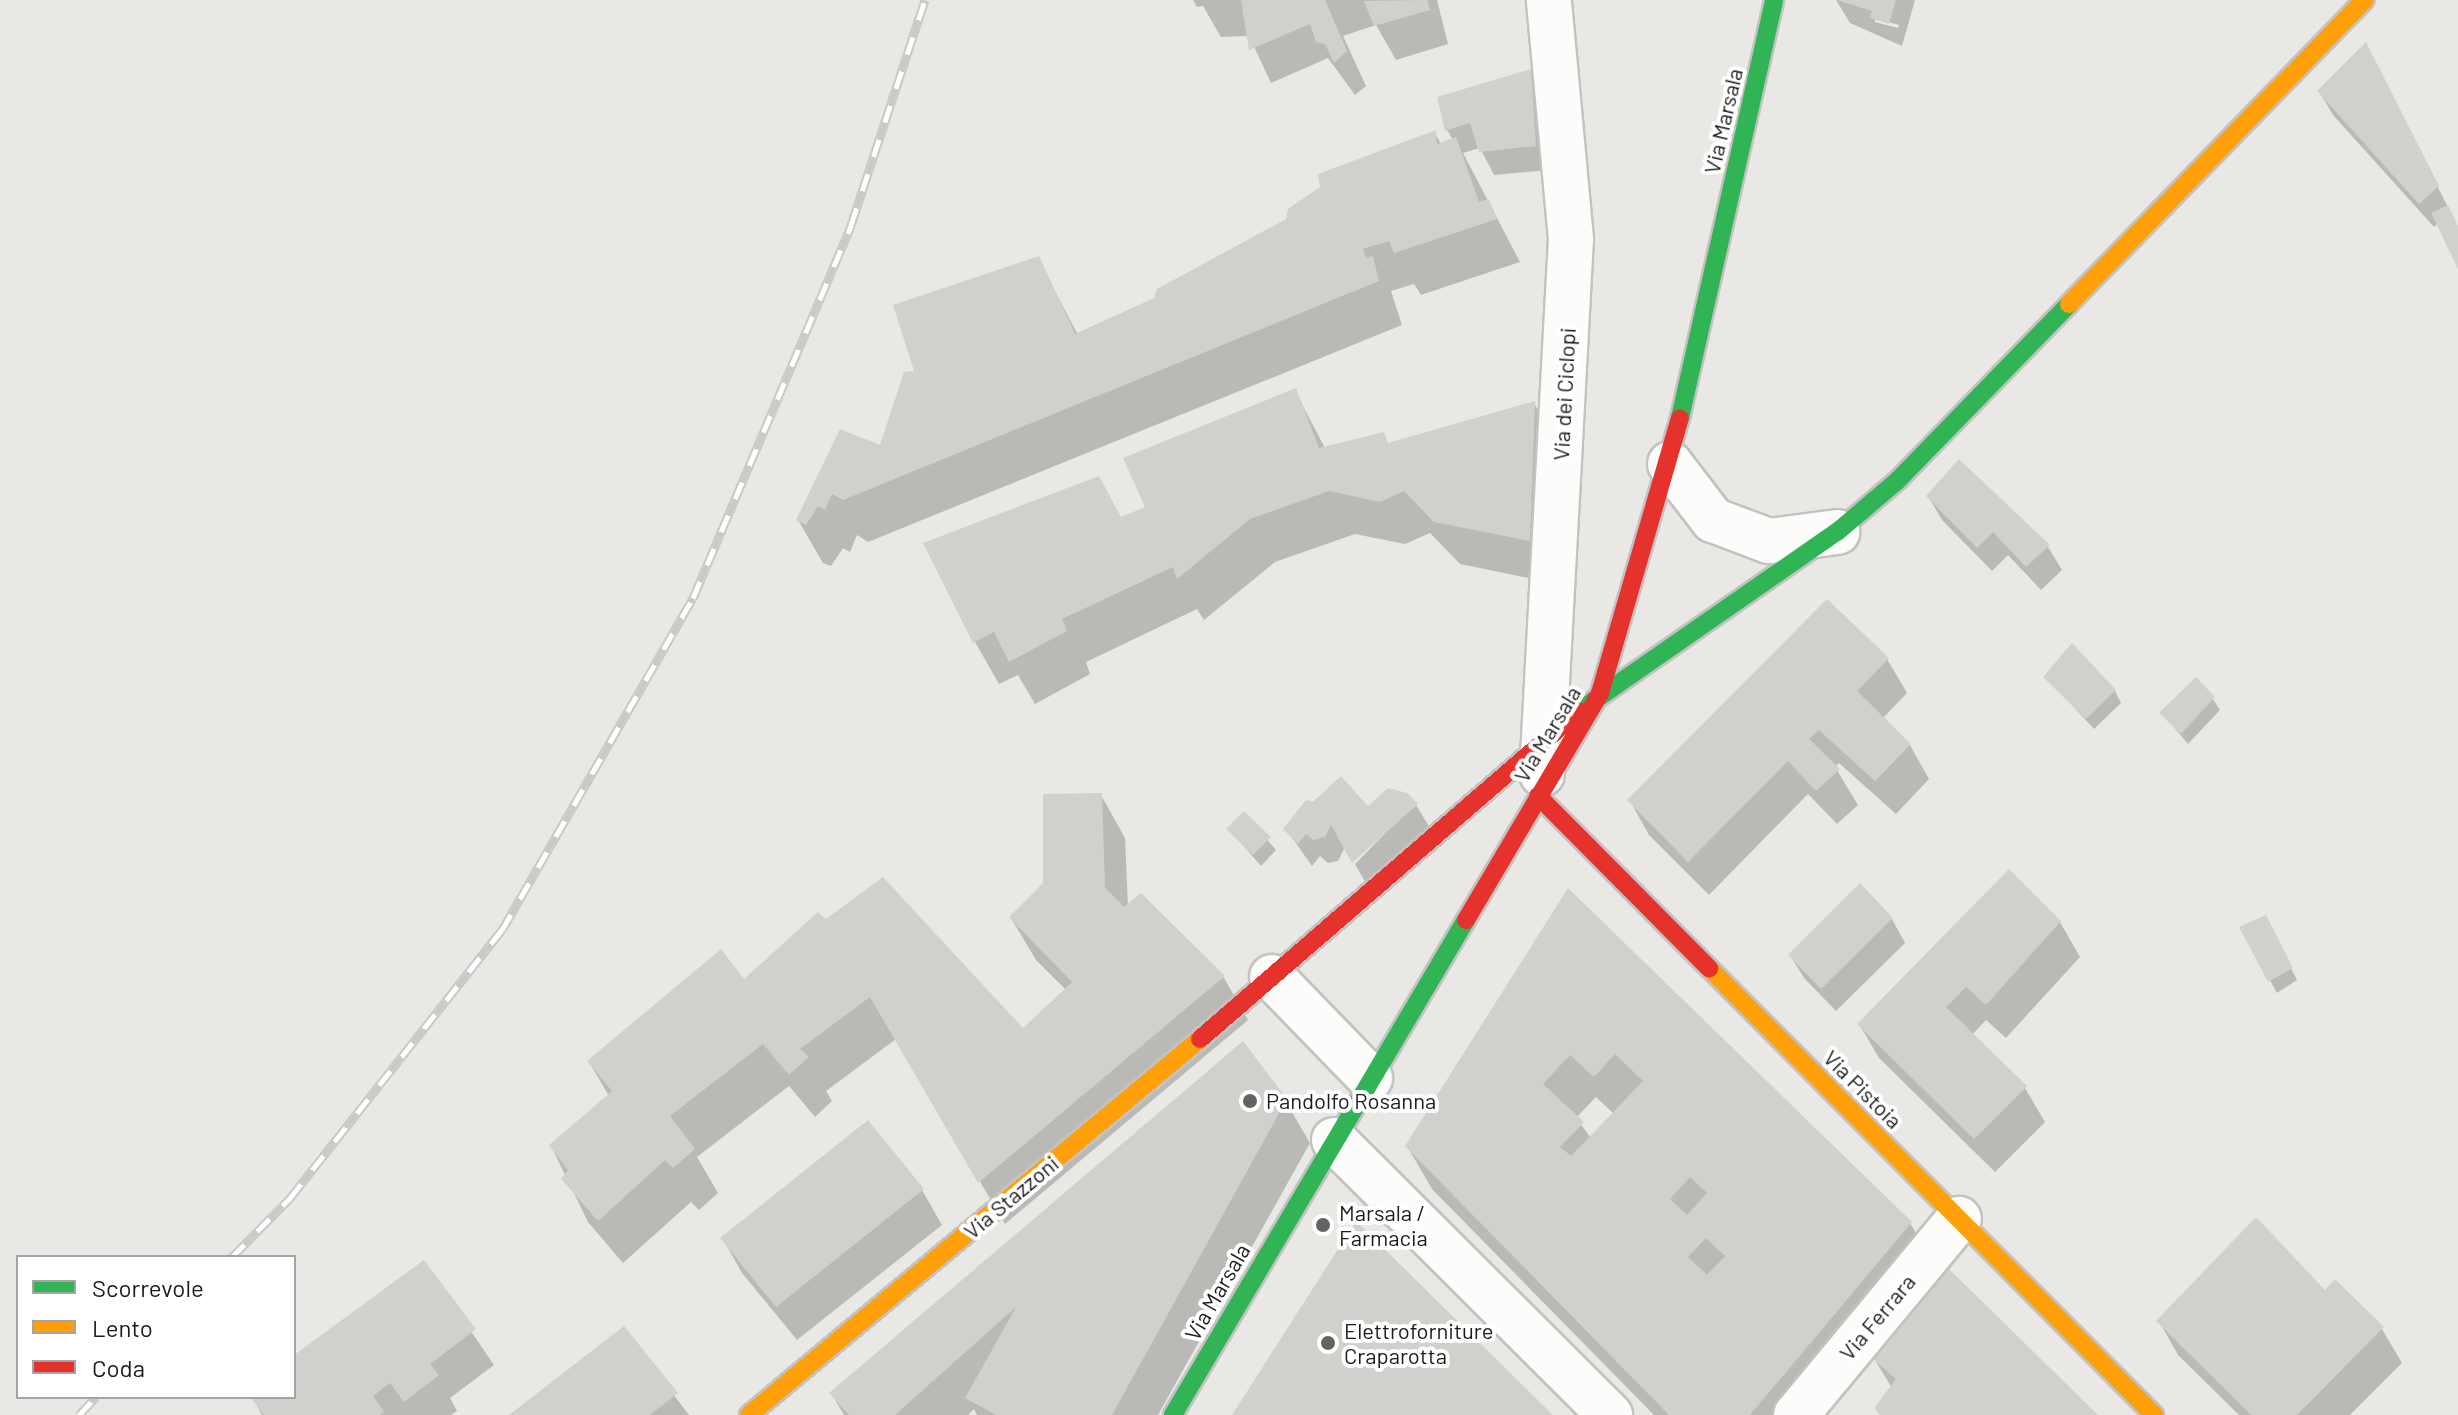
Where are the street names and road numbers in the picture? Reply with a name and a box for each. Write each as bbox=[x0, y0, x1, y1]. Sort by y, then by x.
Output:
street label: Via Marsala bbox=[1698, 66, 1748, 176]
street label: Via dei Ciclopi bbox=[1547, 327, 1581, 461]
street label: Via Marsala bbox=[1508, 681, 1586, 787]
street label: Via Pistoia bbox=[1818, 1044, 1908, 1134]
street label: Via Stazzoni bbox=[958, 1150, 1064, 1244]
street label: Via Marsala bbox=[1179, 1239, 1255, 1345]
street label: Via Ferrara bbox=[1833, 1269, 1921, 1365]

